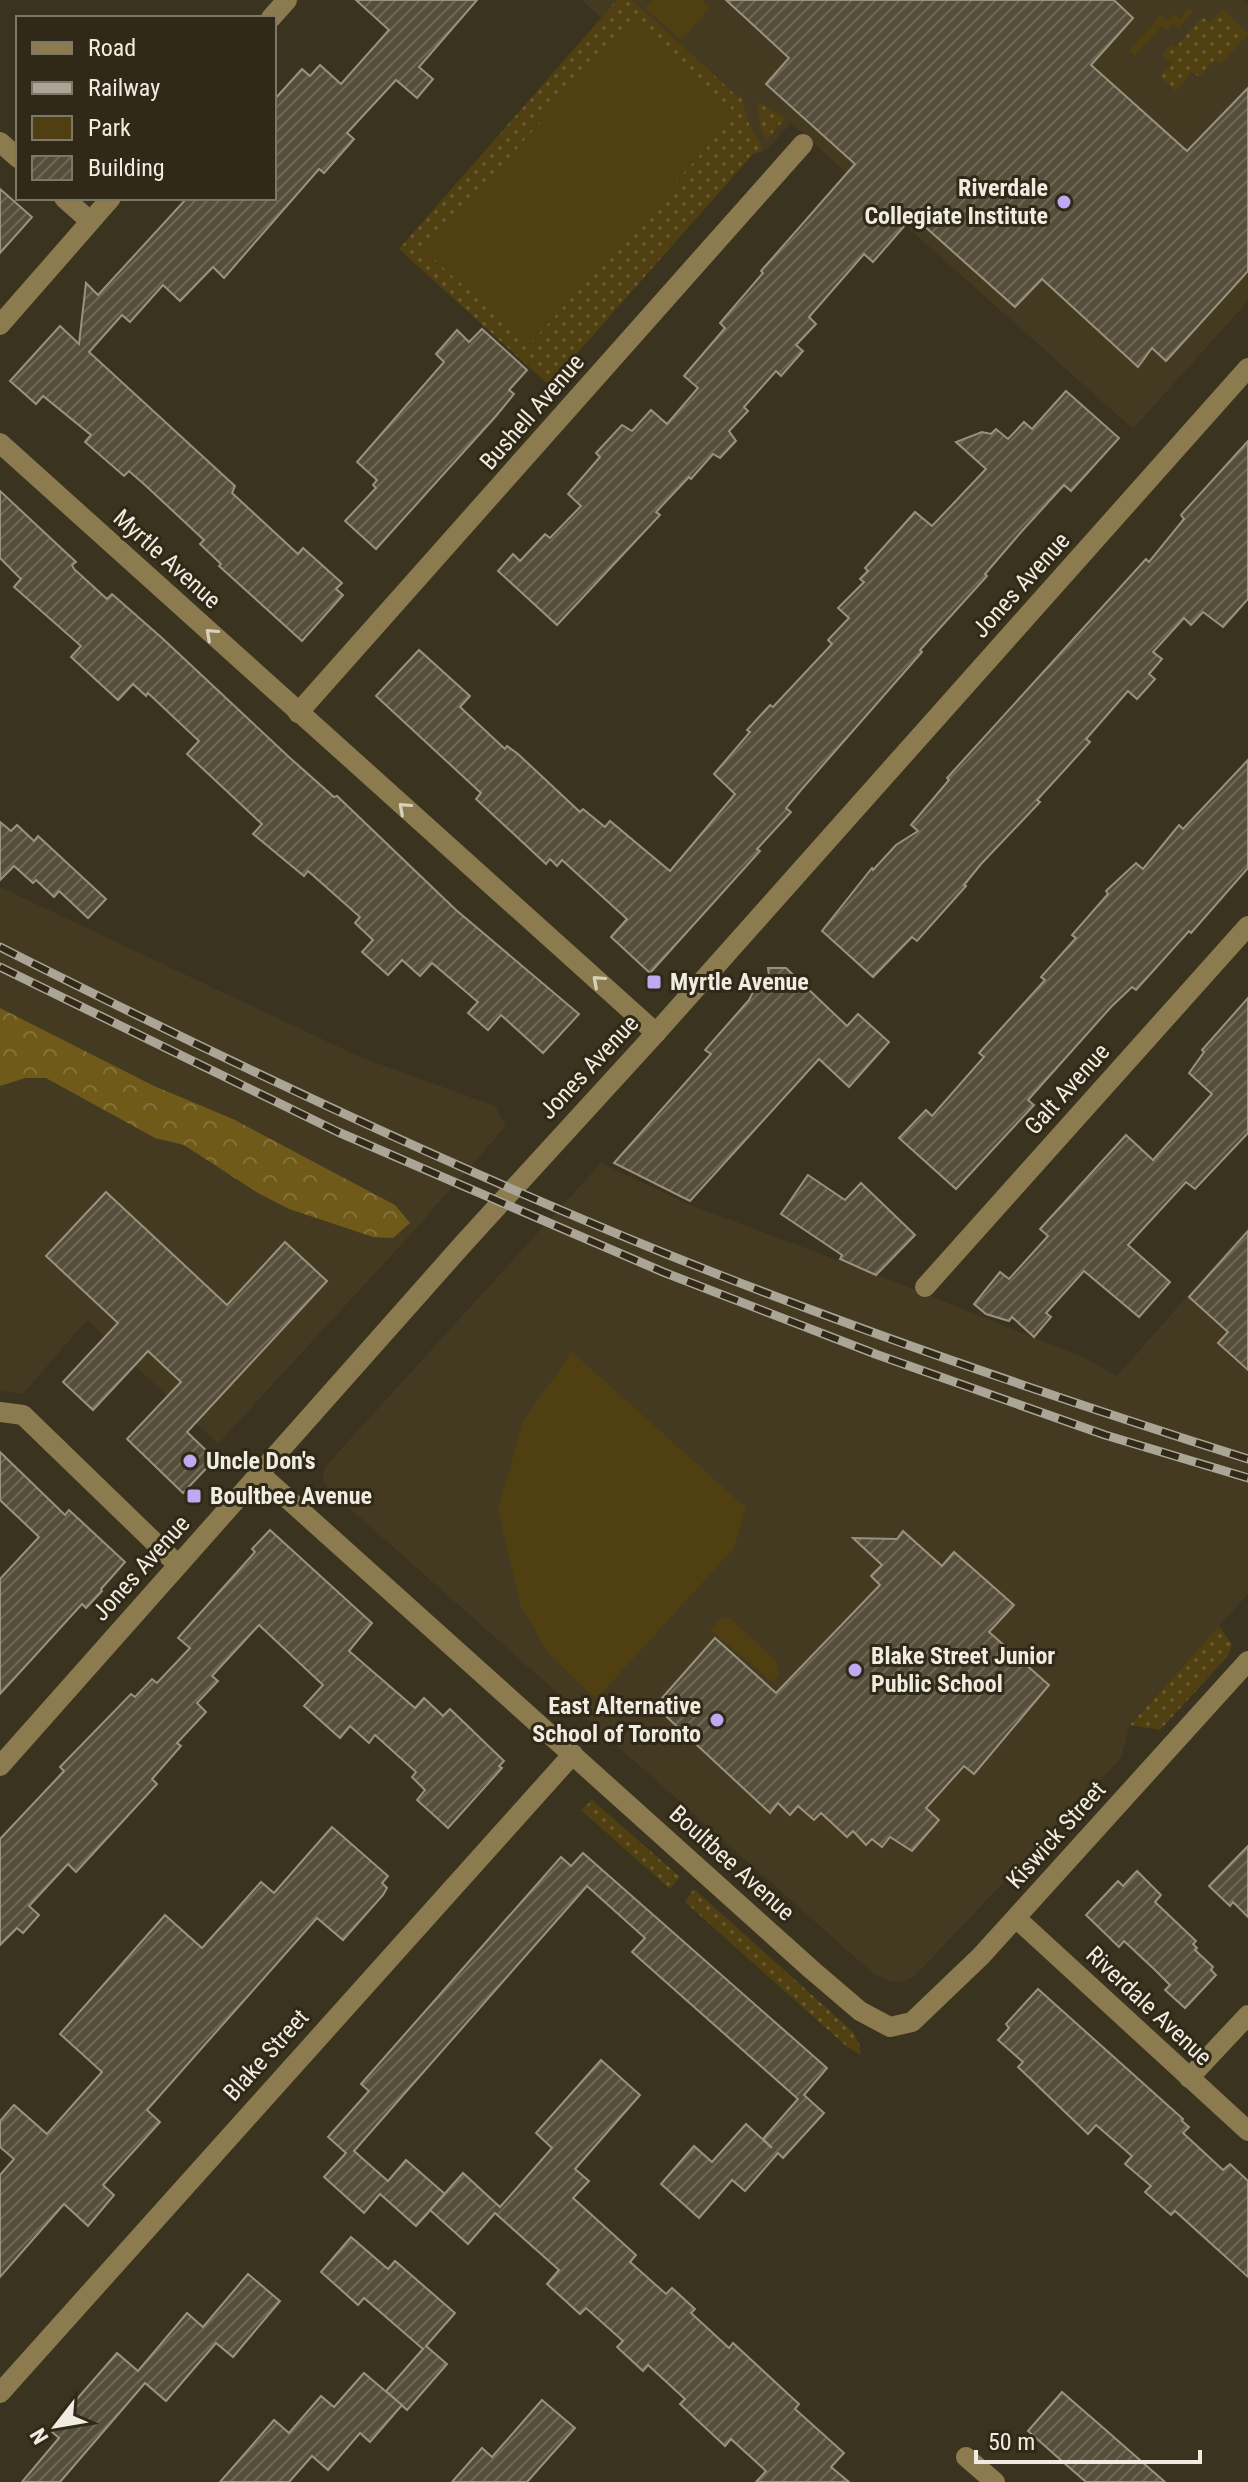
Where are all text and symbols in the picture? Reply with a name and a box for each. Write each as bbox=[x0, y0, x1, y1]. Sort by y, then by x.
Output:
legend bbox=[16, 16, 276, 200]
text: Road bbox=[88, 34, 136, 62]
text: Railway bbox=[88, 74, 160, 102]
text: Park bbox=[88, 114, 131, 142]
text: Building bbox=[88, 154, 165, 182]
place label: Riverdale Collegiate Institute bbox=[864, 174, 1048, 230]
marker: Riverdale Collegiate Institute bbox=[1055, 193, 1073, 211]
street label: Bushell Avenue bbox=[474, 348, 590, 476]
street label: Myrtle Avenue bbox=[108, 504, 226, 614]
street label: Jones Avenue bbox=[966, 527, 1076, 643]
one-way arrow bbox=[205, 629, 220, 643]
one-way arrow bbox=[399, 803, 414, 817]
place label: Myrtle Avenue bbox=[670, 968, 809, 996]
marker: Myrtle Avenue bbox=[645, 973, 663, 991]
one-way arrow bbox=[592, 976, 607, 991]
street label: Jones Avenue bbox=[534, 1009, 644, 1125]
street label: Galt Avenue bbox=[1019, 1038, 1115, 1140]
place label: Uncle Don's bbox=[206, 1447, 316, 1475]
marker: Uncle Don's bbox=[181, 1452, 199, 1470]
place label: Boultbee Avenue bbox=[210, 1482, 372, 1510]
marker: Boultbee Avenue bbox=[185, 1487, 203, 1505]
street label: Jones Avenue bbox=[86, 1510, 196, 1626]
place label: Blake Street Junior Public School bbox=[871, 1642, 1055, 1698]
marker: Blake Street Junior Public School bbox=[846, 1661, 864, 1679]
place label: East Alternative School of Toronto bbox=[532, 1692, 701, 1748]
marker: East Alternative School of Toronto bbox=[708, 1711, 726, 1729]
street label: Kiswick Street bbox=[1001, 1776, 1111, 1894]
street label: Boultbee Avenue bbox=[664, 1800, 800, 1926]
street label: Riverdale Avenue bbox=[1080, 1941, 1218, 2071]
street label: Blake Street bbox=[218, 2003, 314, 2107]
north arrow bbox=[16, 2386, 96, 2466]
scale bar bbox=[976, 2414, 1200, 2464]
text: N bbox=[25, 2424, 53, 2448]
text: 50 m bbox=[988, 2428, 1035, 2456]

